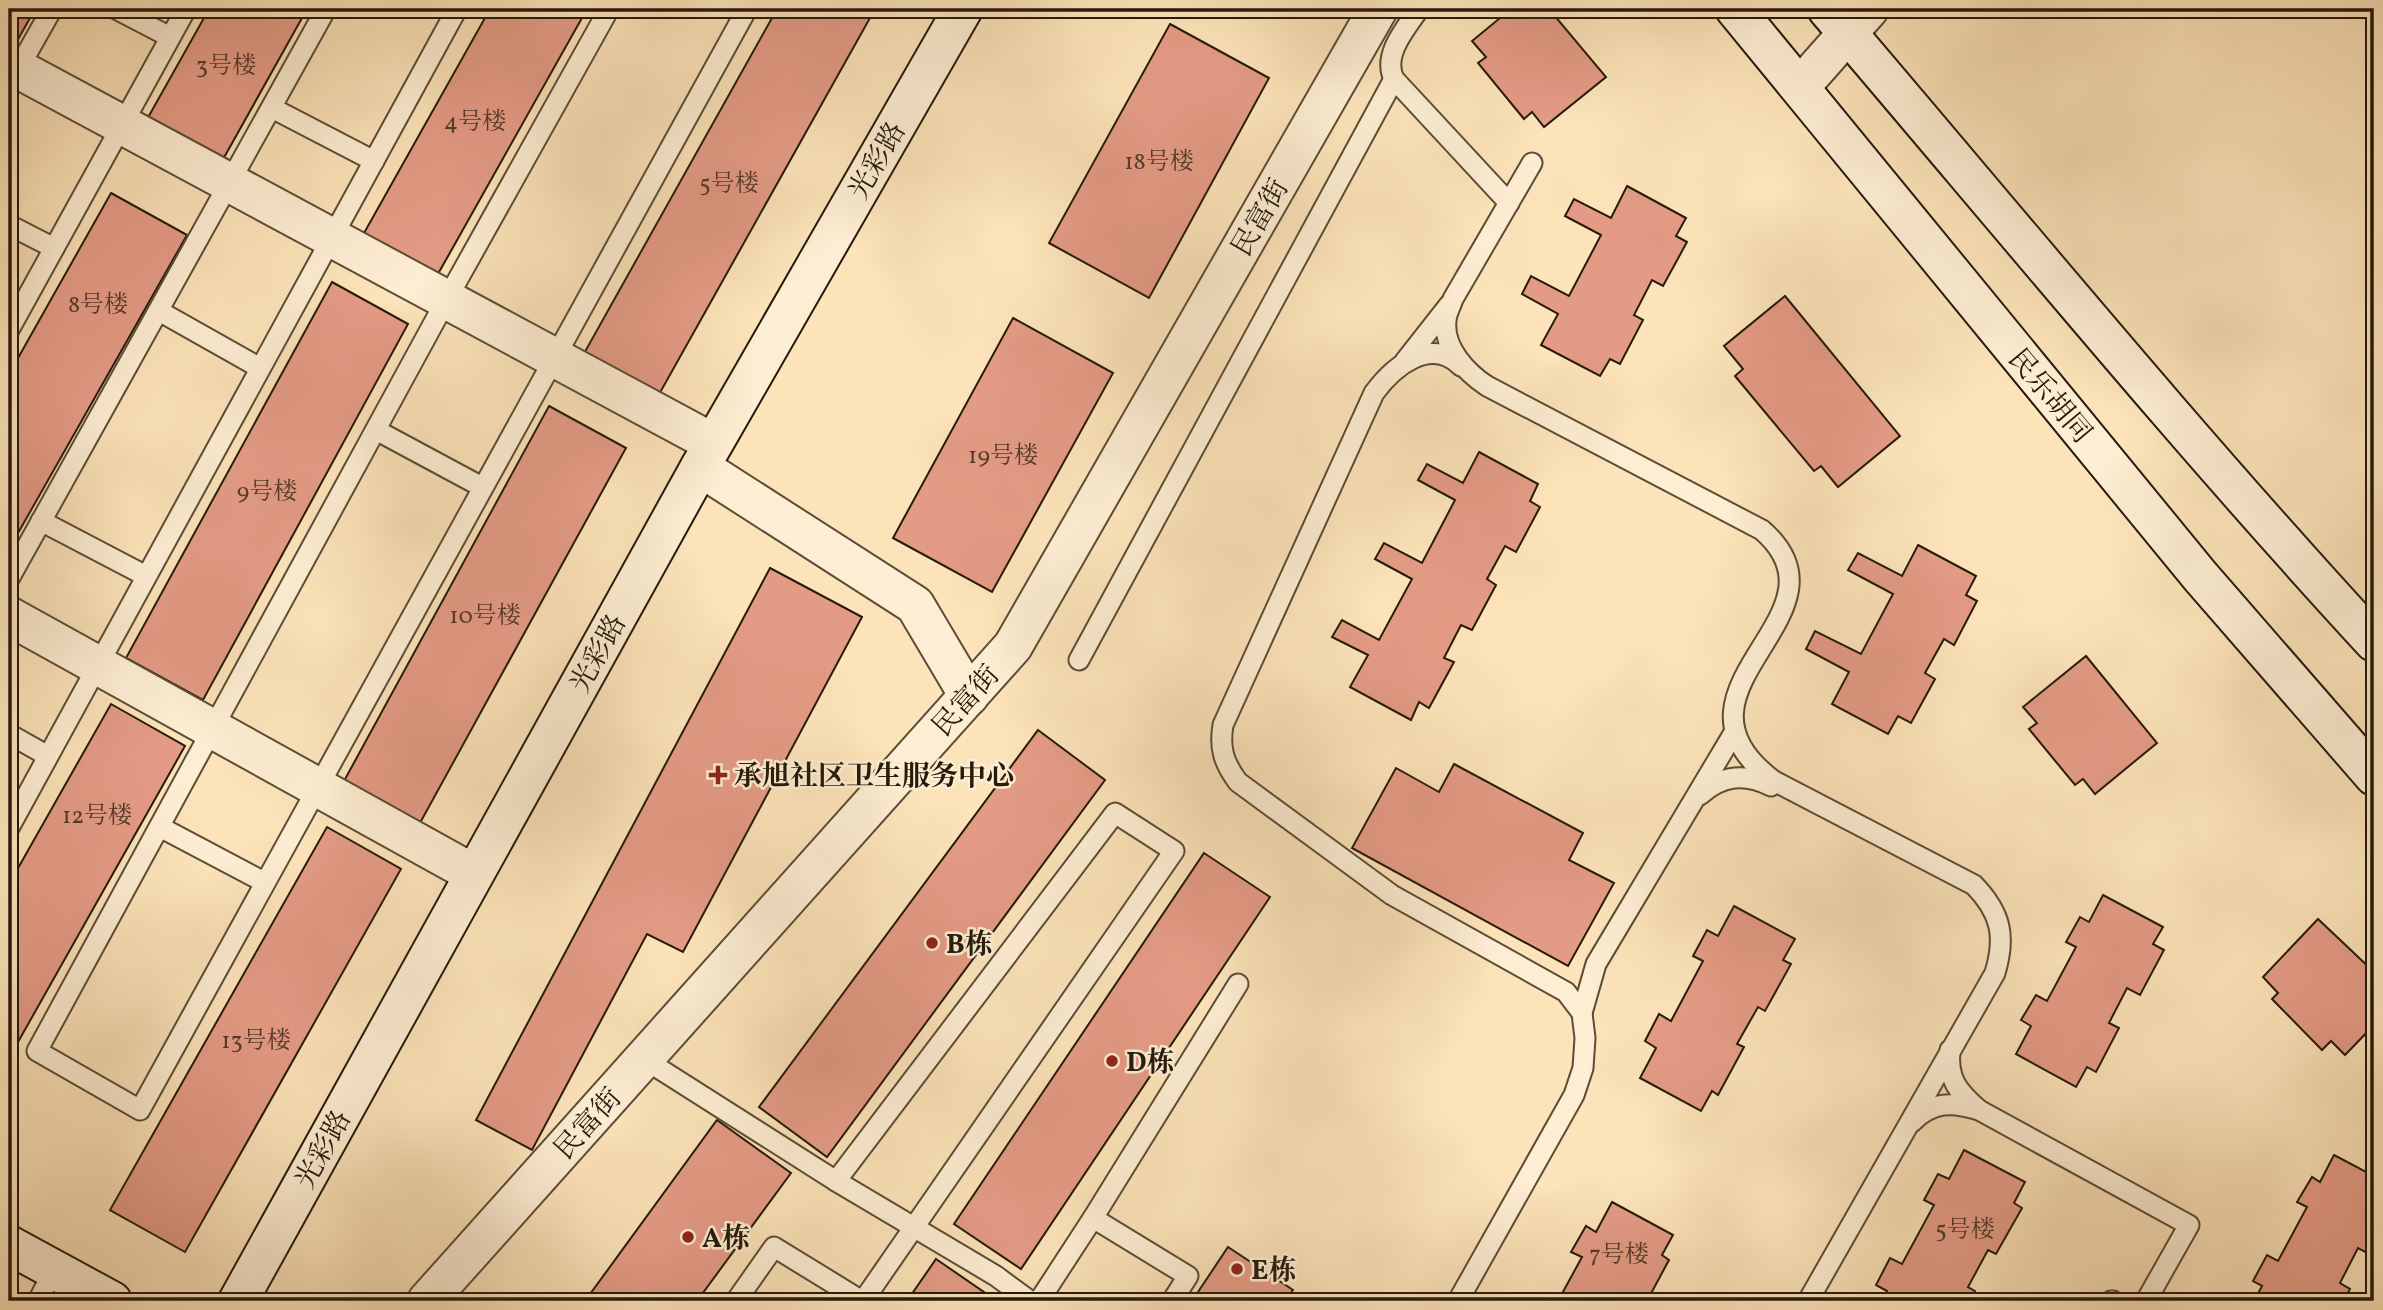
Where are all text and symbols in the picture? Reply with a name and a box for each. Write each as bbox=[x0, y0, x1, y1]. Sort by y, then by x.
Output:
house number: 3号楼 bbox=[196, 50, 256, 84]
house number: 4号楼 bbox=[444, 106, 506, 140]
street label: 光彩路 bbox=[840, 115, 916, 207]
house number: 18号楼 bbox=[1124, 146, 1194, 180]
house number: 5号楼 bbox=[699, 168, 759, 202]
street label: 民富街 bbox=[1223, 172, 1299, 264]
house number: 8号楼 bbox=[68, 289, 128, 323]
street label: 民乐胡同 bbox=[1998, 341, 2100, 452]
house number: 19号楼 bbox=[968, 440, 1038, 474]
house number: 9号楼 bbox=[237, 476, 297, 510]
house number: 10号楼 bbox=[449, 600, 521, 634]
street label: 光彩路 bbox=[562, 608, 637, 700]
street label: 民富街 bbox=[924, 657, 1009, 746]
place label: 承旭社区卫生服务中心 bbox=[734, 758, 1014, 797]
marker: 承旭社区卫生服务中心 bbox=[708, 765, 728, 785]
house number: 12号楼 bbox=[62, 800, 132, 834]
place label: B栋 bbox=[946, 926, 993, 965]
marker: B栋 bbox=[924, 935, 940, 951]
house number: 13号楼 bbox=[221, 1025, 291, 1059]
place label: D栋 bbox=[1126, 1044, 1175, 1083]
marker: D栋 bbox=[1104, 1053, 1120, 1069]
street label: 民富街 bbox=[546, 1080, 631, 1169]
street label: 光彩路 bbox=[287, 1104, 362, 1196]
house number: 5号楼 bbox=[1935, 1214, 1995, 1248]
place label: A栋 bbox=[702, 1220, 750, 1259]
marker: A栋 bbox=[680, 1229, 696, 1245]
house number: 7号楼 bbox=[1589, 1239, 1649, 1273]
place label: E栋 bbox=[1251, 1252, 1297, 1291]
marker: E栋 bbox=[1229, 1261, 1245, 1277]

